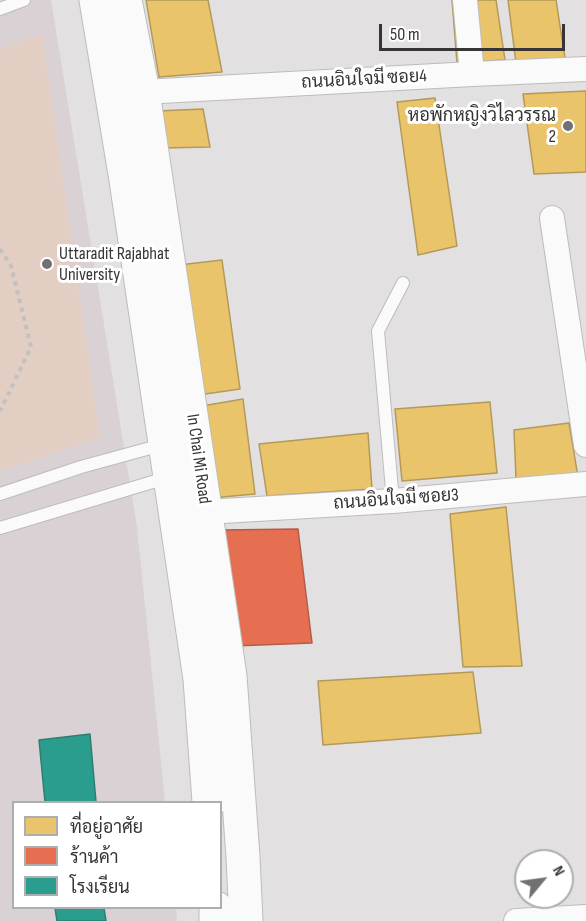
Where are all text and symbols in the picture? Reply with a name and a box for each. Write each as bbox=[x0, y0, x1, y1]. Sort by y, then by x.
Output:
scale bar bbox=[382, 12, 568, 50]
text: 50 m bbox=[390, 24, 420, 45]
street label: ถนนอินใจมี ซอย4 bbox=[301, 66, 427, 94]
place label: หอพักหญิงวิไลวรรณ 2 bbox=[408, 105, 556, 148]
marker: หอพักหญิงวิไลวรรณ 2 bbox=[561, 119, 575, 133]
place label: Uttaradit Rajabhat University bbox=[59, 243, 169, 286]
marker: Uttaradit Rajabhat University bbox=[40, 257, 54, 271]
street label: In Chai Mi Road bbox=[181, 413, 215, 505]
street label: ถนนอินใจมี ซอย3 bbox=[333, 485, 459, 515]
legend bbox=[12, 801, 222, 909]
text: ที่อยู่อาศัย bbox=[70, 817, 143, 838]
text: ร้านค้า bbox=[70, 847, 119, 868]
north arrow bbox=[514, 849, 574, 909]
text: N bbox=[548, 863, 569, 879]
text: โรงเรียน bbox=[70, 877, 130, 898]

